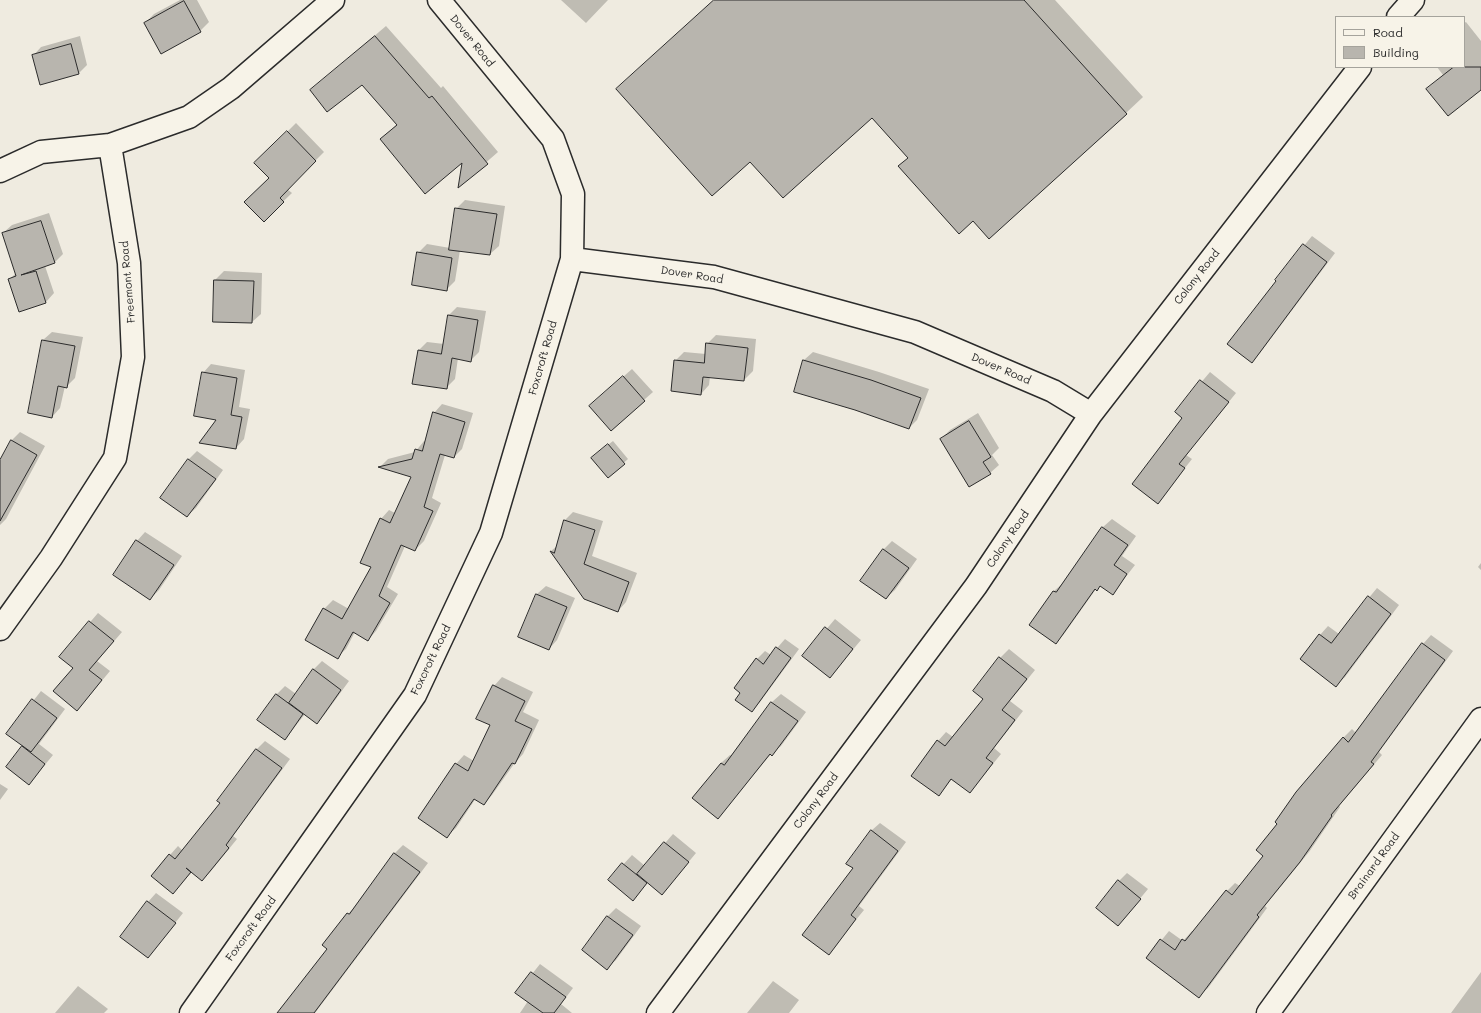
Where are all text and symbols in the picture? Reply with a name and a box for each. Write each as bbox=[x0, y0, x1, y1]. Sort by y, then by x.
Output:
street label: Dover Road bbox=[447, 12, 497, 70]
legend bbox=[1335, 16, 1465, 68]
text: Road bbox=[1373, 24, 1403, 40]
text: Building bbox=[1373, 44, 1419, 60]
street label: Freemont Road bbox=[118, 240, 138, 324]
street label: Colony Road bbox=[1171, 247, 1223, 307]
street label: Dover Road bbox=[660, 264, 724, 286]
street label: Foxcroft Road bbox=[526, 319, 560, 397]
street label: Dover Road bbox=[969, 351, 1033, 387]
street label: Colony Road bbox=[984, 508, 1032, 570]
street label: Foxcroft Road bbox=[408, 623, 454, 697]
street label: Colony Road bbox=[791, 771, 841, 831]
street label: Brainard Road bbox=[1345, 830, 1403, 902]
street label: Foxcroft Road bbox=[223, 894, 279, 964]

